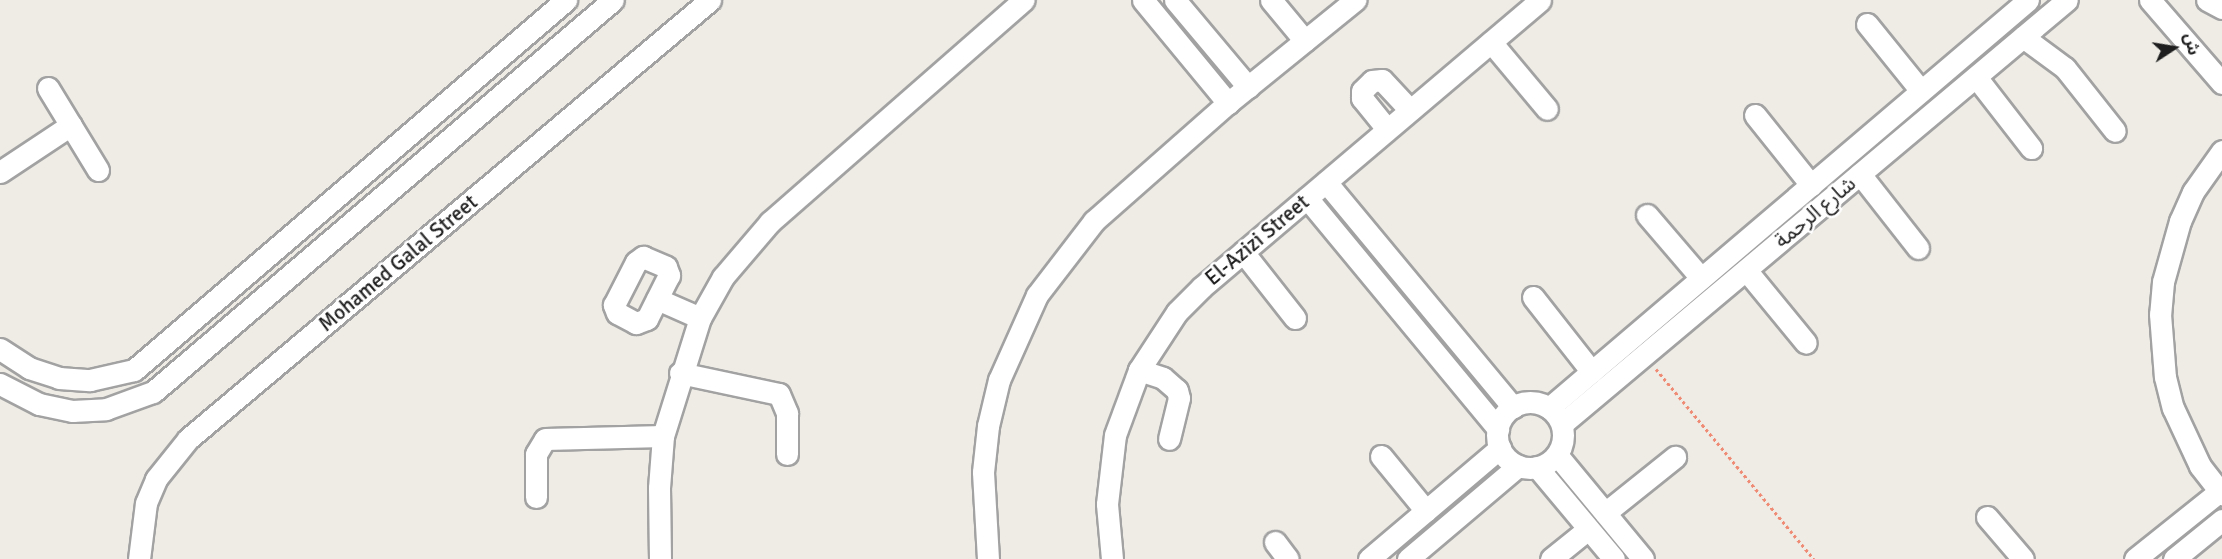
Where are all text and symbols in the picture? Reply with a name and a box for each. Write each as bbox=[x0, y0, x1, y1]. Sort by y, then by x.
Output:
north arrow bbox=[2144, 18, 2204, 78]
text: ش bbox=[2180, 31, 2204, 57]
street label: شارع الرحمة bbox=[1769, 171, 1861, 253]
street label: Mohamed Galal Street bbox=[314, 189, 482, 337]
street label: El-Azizi Street bbox=[1200, 189, 1314, 291]

